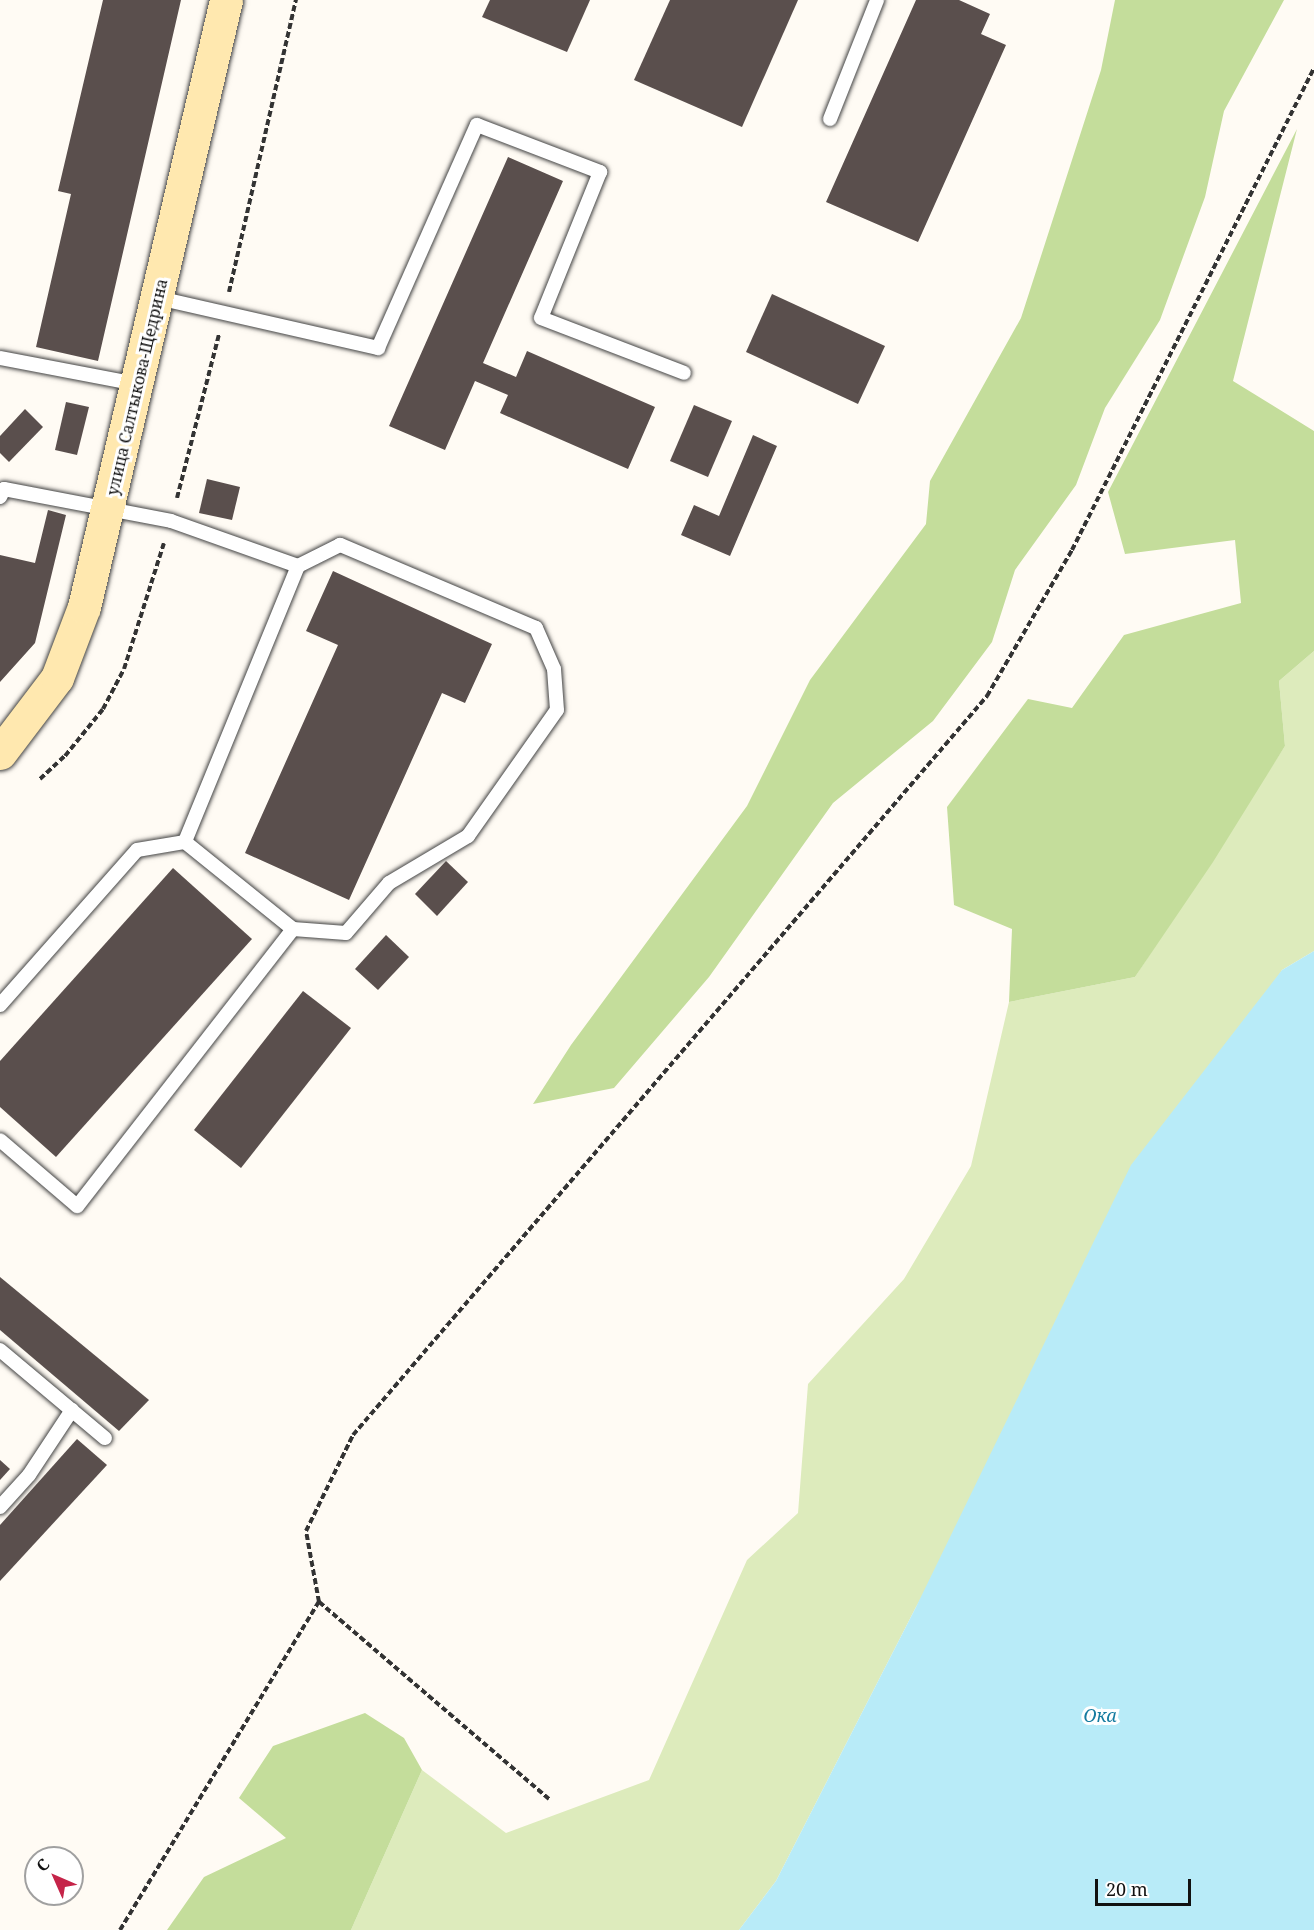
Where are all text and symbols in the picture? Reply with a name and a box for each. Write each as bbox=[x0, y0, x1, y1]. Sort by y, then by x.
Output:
street label: улица Салтыкова-Щедрина bbox=[103, 277, 171, 497]
water label: Ока bbox=[1083, 1704, 1117, 1726]
north arrow bbox=[24, 1846, 84, 1906]
text: С bbox=[31, 1853, 54, 1876]
scale bar bbox=[1098, 1867, 1194, 1905]
text: 20 m bbox=[1106, 1877, 1148, 1901]

